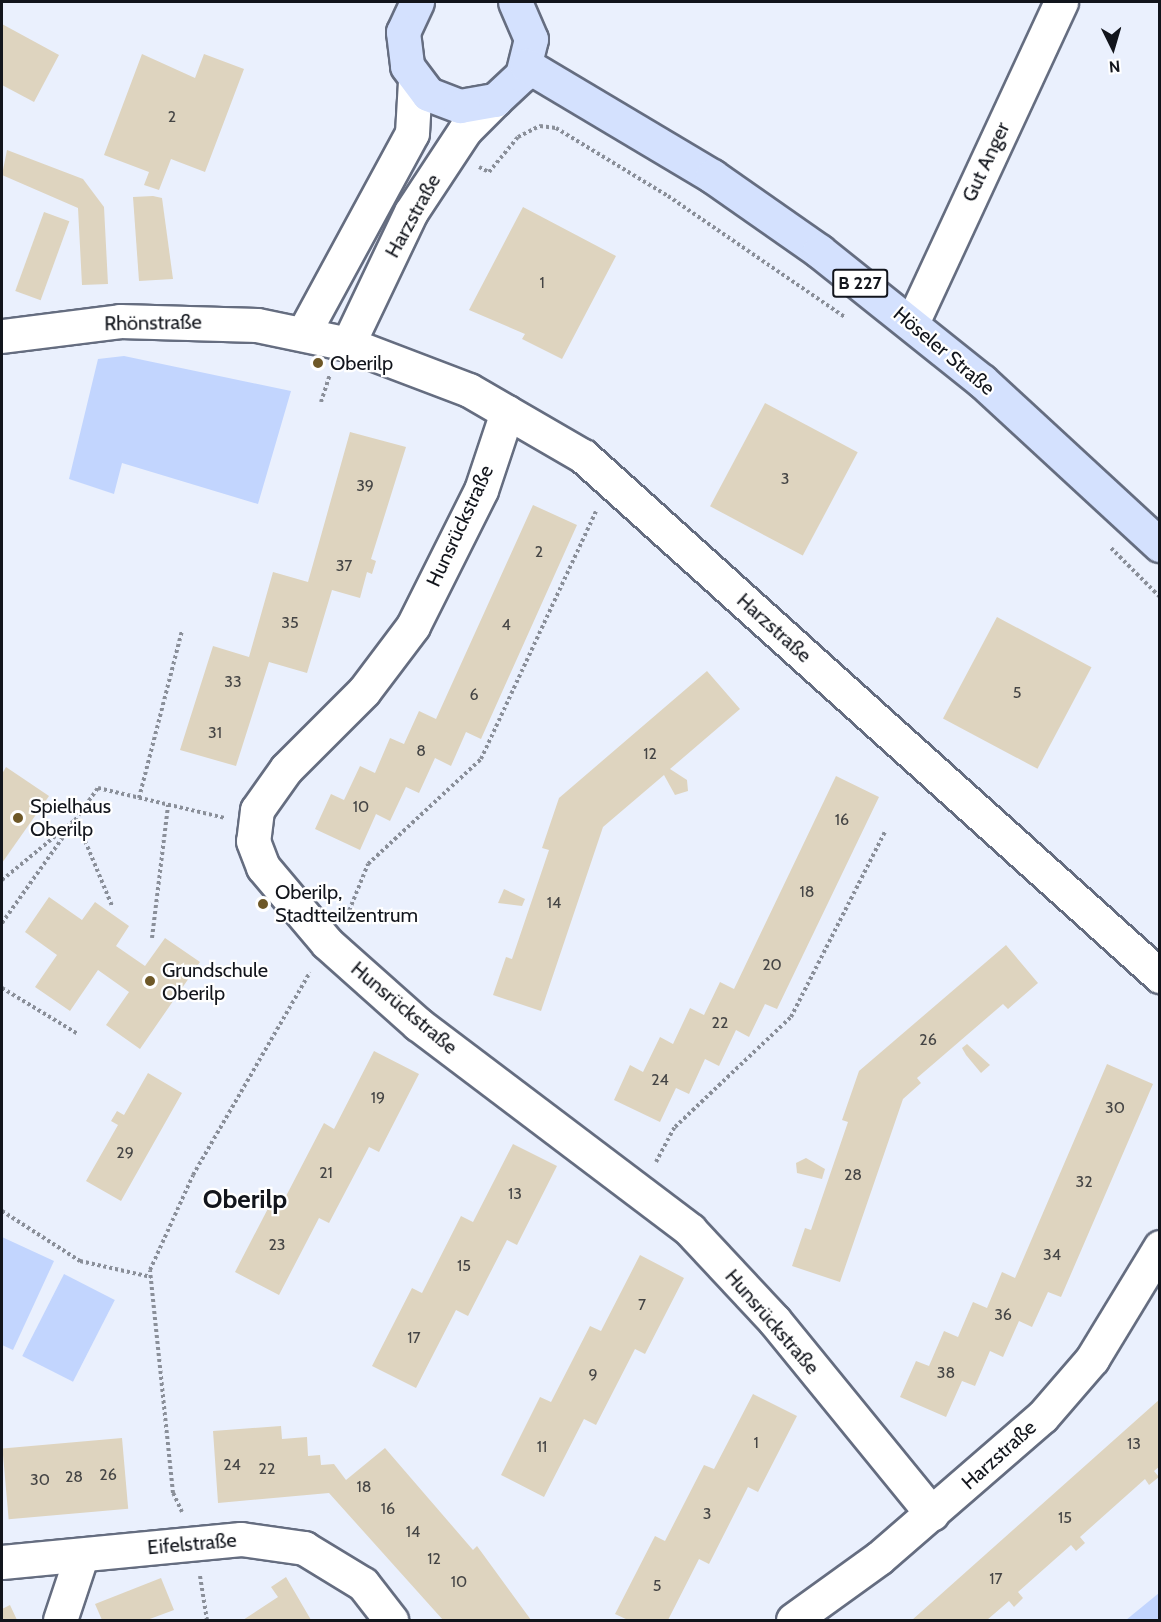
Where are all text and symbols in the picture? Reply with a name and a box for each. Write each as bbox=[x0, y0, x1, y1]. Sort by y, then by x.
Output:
north arrow bbox=[1083, 18, 1143, 78]
text: N bbox=[1108, 56, 1121, 76]
house number: 2 bbox=[168, 107, 176, 127]
street label: Gut Anger bbox=[957, 118, 1015, 206]
street label: Harzstraße bbox=[380, 170, 446, 262]
road number: B 227 bbox=[832, 268, 888, 298]
house number: 1 bbox=[539, 273, 545, 293]
street label: Höseler Straße bbox=[889, 302, 999, 400]
street label: Rhönstraße bbox=[104, 310, 202, 336]
place label: Oberilp bbox=[330, 351, 393, 375]
marker: Oberilp bbox=[311, 356, 325, 370]
street label: Hunsrückstraße bbox=[421, 461, 499, 591]
house number: 3 bbox=[781, 469, 789, 489]
house number: 39 bbox=[356, 476, 374, 496]
house number: 2 bbox=[535, 542, 543, 562]
house number: 37 bbox=[336, 556, 352, 576]
street label: Harzstraße bbox=[732, 588, 816, 668]
house number: 35 bbox=[281, 613, 299, 633]
house number: 4 bbox=[501, 615, 511, 635]
house number: 33 bbox=[224, 672, 242, 692]
house number: 5 bbox=[1013, 683, 1021, 703]
house number: 6 bbox=[469, 685, 479, 705]
house number: 31 bbox=[208, 723, 222, 743]
house number: 8 bbox=[416, 741, 426, 761]
house number: 12 bbox=[643, 744, 657, 764]
place label: Spielhaus Oberilp bbox=[30, 795, 111, 842]
house number: 10 bbox=[353, 797, 369, 817]
house number: 16 bbox=[835, 810, 849, 830]
marker: Spielhaus Oberilp bbox=[11, 811, 25, 825]
place label: Oberilp, Stadtteilzentrum bbox=[275, 880, 418, 927]
house number: 18 bbox=[800, 882, 814, 902]
house number: 14 bbox=[547, 893, 561, 913]
marker: Oberilp, Stadtteilzentrum bbox=[256, 897, 270, 911]
house number: 20 bbox=[762, 955, 782, 975]
street label: Hunsrückstraße bbox=[346, 957, 462, 1059]
place label: Grundschule Oberilp bbox=[162, 958, 268, 1005]
marker: Grundschule Oberilp bbox=[143, 974, 157, 988]
house number: 22 bbox=[712, 1013, 728, 1033]
house number: 26 bbox=[919, 1030, 937, 1050]
house number: 24 bbox=[651, 1070, 669, 1090]
house number: 19 bbox=[371, 1088, 385, 1108]
house number: 30 bbox=[1105, 1098, 1125, 1118]
house number: 29 bbox=[116, 1143, 134, 1163]
house number: 21 bbox=[319, 1163, 333, 1183]
house number: 28 bbox=[844, 1165, 862, 1185]
house number: 32 bbox=[1075, 1172, 1093, 1192]
district label: Oberilp bbox=[203, 1184, 287, 1216]
house number: 13 bbox=[508, 1184, 522, 1204]
house number: 23 bbox=[268, 1235, 286, 1255]
house number: 34 bbox=[1043, 1245, 1061, 1265]
house number: 15 bbox=[457, 1256, 471, 1276]
street label: Hunsrückstraße bbox=[720, 1265, 824, 1379]
house number: 7 bbox=[638, 1295, 646, 1315]
house number: 36 bbox=[994, 1305, 1012, 1325]
house number: 17 bbox=[407, 1328, 421, 1348]
house number: 38 bbox=[937, 1363, 955, 1383]
house number: 9 bbox=[588, 1365, 598, 1385]
street label: Harzstraße bbox=[957, 1415, 1041, 1495]
house number: 1 bbox=[753, 1433, 759, 1453]
house number: 13 bbox=[1127, 1434, 1141, 1454]
house number: 11 bbox=[537, 1437, 547, 1457]
house number: 24 bbox=[223, 1455, 241, 1475]
house number: 22 bbox=[259, 1459, 275, 1479]
house number: 26 bbox=[99, 1465, 117, 1485]
house number: 28 bbox=[65, 1467, 83, 1487]
house number: 30 bbox=[30, 1470, 50, 1490]
house number: 18 bbox=[357, 1477, 371, 1497]
house number: 16 bbox=[381, 1499, 395, 1519]
house number: 3 bbox=[703, 1504, 711, 1524]
house number: 15 bbox=[1058, 1508, 1072, 1528]
house number: 14 bbox=[406, 1522, 420, 1542]
street label: Eifelstraße bbox=[146, 1528, 238, 1560]
house number: 12 bbox=[427, 1549, 441, 1569]
house number: 17 bbox=[989, 1569, 1003, 1589]
house number: 10 bbox=[451, 1572, 467, 1592]
house number: 5 bbox=[653, 1576, 661, 1596]

